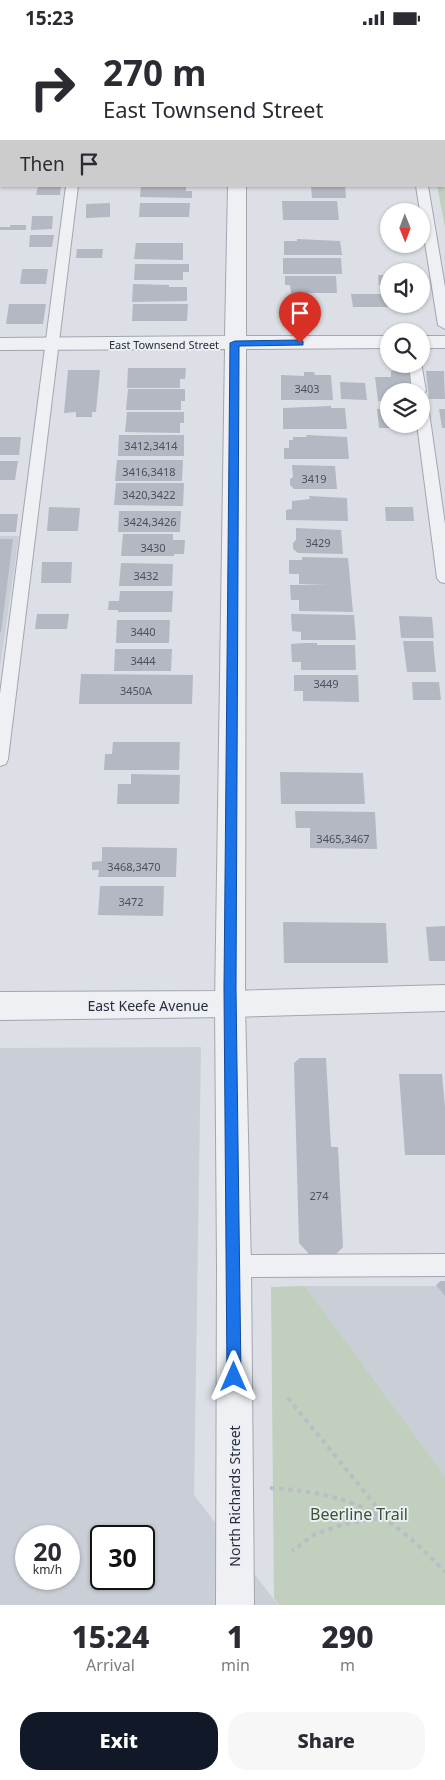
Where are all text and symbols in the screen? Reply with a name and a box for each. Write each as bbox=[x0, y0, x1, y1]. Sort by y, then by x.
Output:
text: 15:23 bbox=[25, 5, 74, 31]
text: 270 m bbox=[103, 49, 206, 96]
icon: right bbox=[20, 55, 85, 120]
text: East Townsend Street bbox=[103, 94, 323, 124]
icon: arrive bbox=[75, 150, 103, 178]
text: Then bbox=[20, 151, 65, 177]
north arrow bbox=[380, 203, 430, 253]
map controls bbox=[380, 203, 430, 433]
button: sound bbox=[380, 263, 430, 313]
pin bbox=[279, 292, 321, 343]
icon: arrive bbox=[286, 299, 314, 327]
button: search bbox=[380, 323, 430, 373]
street label: East Townsend Street bbox=[109, 337, 219, 352]
house number: 3403 bbox=[294, 381, 320, 396]
button: layers bbox=[380, 383, 430, 433]
house number: 3412,3414 bbox=[124, 438, 178, 453]
house number: 3416,3418 bbox=[122, 464, 176, 479]
house number: 3419 bbox=[301, 471, 327, 486]
house number: 3420,3422 bbox=[122, 487, 176, 502]
house number: 3424,3426 bbox=[123, 514, 177, 529]
house number: 3429 bbox=[305, 535, 331, 550]
house number: 3430 bbox=[140, 540, 166, 555]
house number: 3432 bbox=[133, 568, 159, 583]
house number: 3440 bbox=[130, 624, 156, 639]
house number: 3444 bbox=[130, 653, 156, 668]
house number: 3449 bbox=[313, 676, 339, 691]
house number: 3450A bbox=[120, 683, 153, 698]
house number: 3465,3467 bbox=[316, 831, 370, 846]
house number: 3468,3470 bbox=[107, 859, 161, 874]
house number: 3472 bbox=[118, 894, 144, 909]
street label: East Keefe Avenue bbox=[87, 996, 209, 1015]
house number: 274 bbox=[310, 1188, 329, 1203]
position arrow bbox=[207, 1350, 259, 1402]
street label: North Richards Street bbox=[225, 1425, 244, 1567]
park label: Beerline Trail bbox=[310, 1503, 408, 1525]
speed limit sign: 30 bbox=[90, 1525, 155, 1590]
text: 20 bbox=[33, 1534, 62, 1568]
text: km/h bbox=[33, 1561, 62, 1578]
text: 15:24 bbox=[72, 1616, 149, 1657]
text: 1 bbox=[227, 1616, 244, 1657]
text: 290 bbox=[321, 1616, 373, 1657]
text: Arrival bbox=[86, 1654, 135, 1676]
text: min bbox=[221, 1654, 250, 1676]
text: m bbox=[340, 1654, 355, 1676]
button: Exit bbox=[20, 1712, 218, 1770]
button: Share bbox=[228, 1712, 425, 1770]

